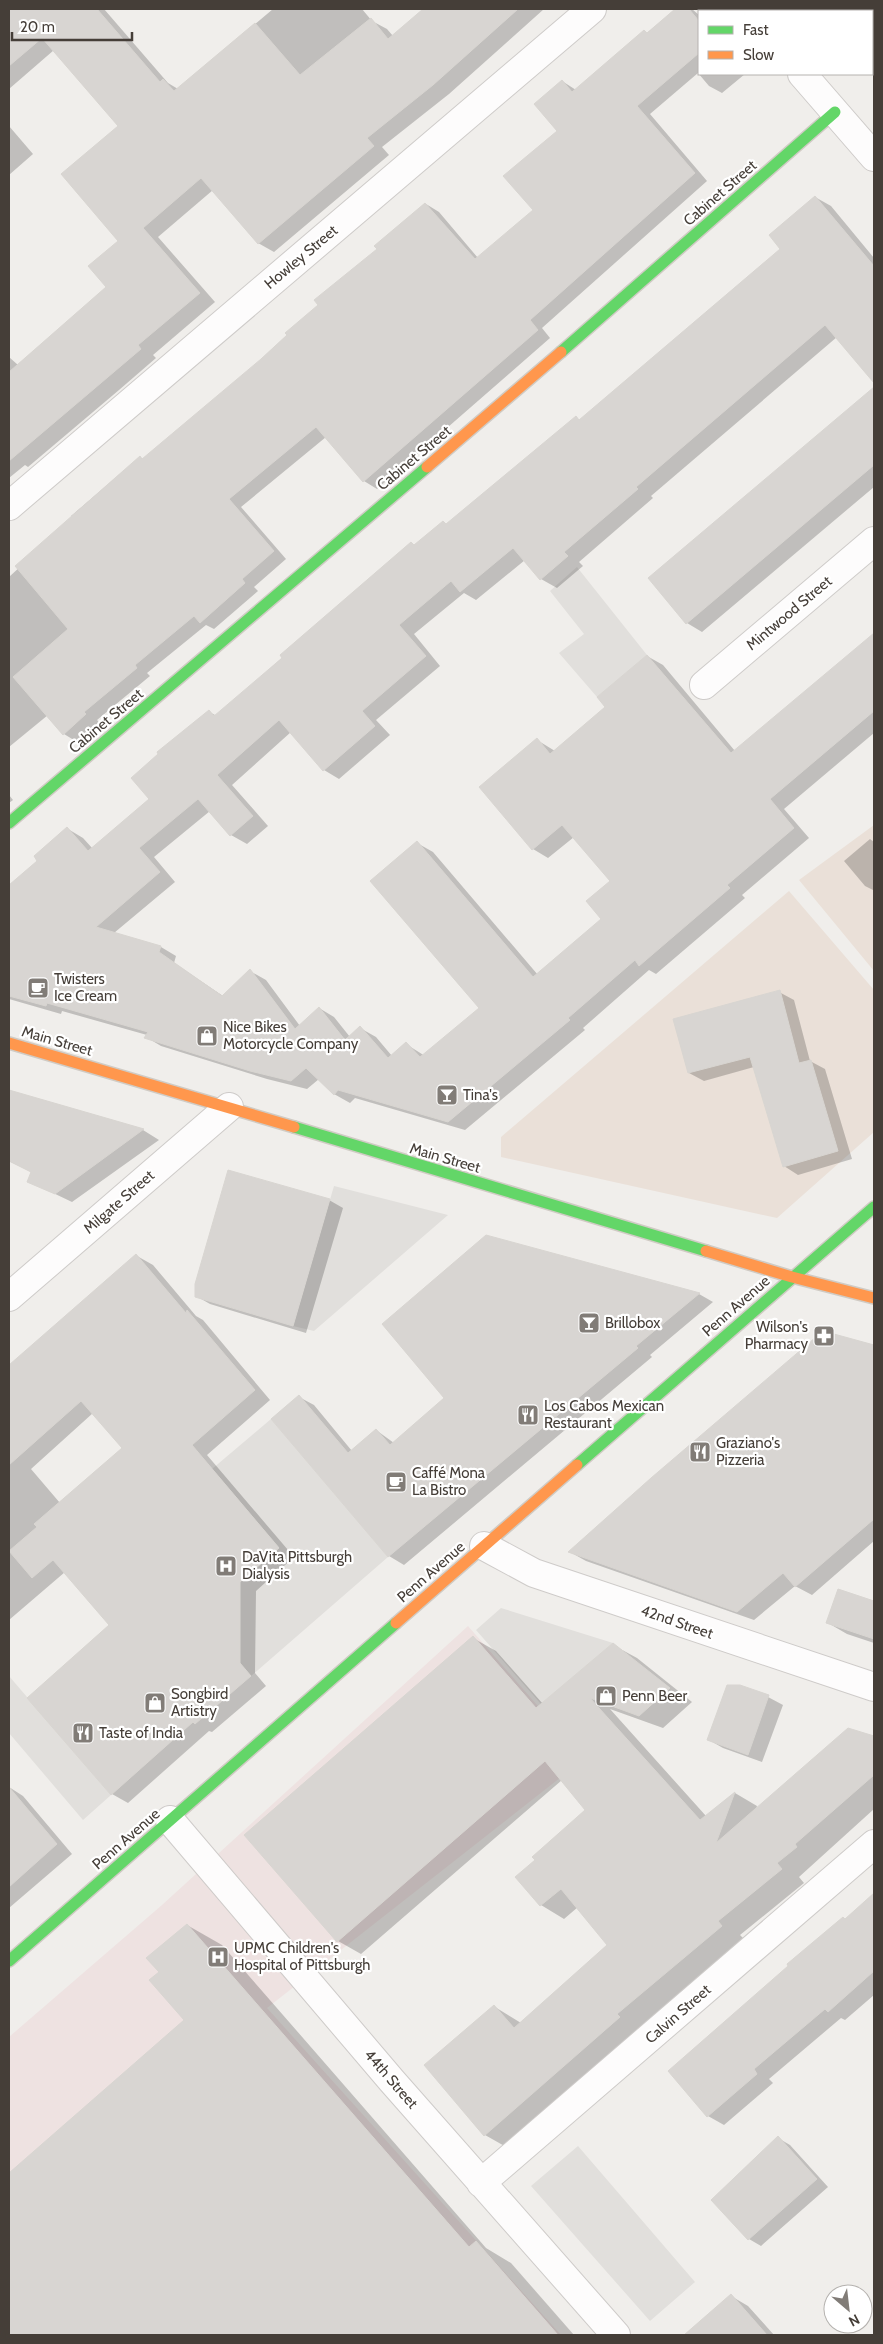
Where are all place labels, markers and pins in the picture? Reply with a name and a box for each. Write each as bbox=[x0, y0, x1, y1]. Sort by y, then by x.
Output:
place label: Twisters Ice Cream bbox=[54, 970, 117, 1005]
cafe icon: Twisters Ice Cream bbox=[26, 976, 50, 1000]
place label: Nice Bikes Motorcycle Company bbox=[223, 1018, 359, 1053]
shop icon: Nice Bikes Motorcycle Company bbox=[195, 1024, 219, 1048]
bar icon: Tina's bbox=[435, 1083, 459, 1107]
place label: Tina's bbox=[463, 1086, 498, 1104]
bar icon: Brillobox bbox=[577, 1311, 601, 1335]
place label: Brillobox bbox=[605, 1314, 660, 1332]
place label: Wilson's Pharmacy bbox=[745, 1318, 808, 1353]
pharmacy icon: Wilson's Pharmacy bbox=[812, 1324, 836, 1348]
place label: Los Cabos Mexican Restaurant bbox=[544, 1397, 664, 1432]
restaurant icon: Los Cabos Mexican Restaurant bbox=[516, 1403, 540, 1427]
place label: Graziano's Pizzeria bbox=[716, 1434, 780, 1469]
restaurant icon: Graziano's Pizzeria bbox=[688, 1440, 712, 1464]
place label: Caffé Mona La Bistro bbox=[412, 1464, 486, 1499]
cafe icon: Caffé Mona La Bistro bbox=[384, 1470, 408, 1494]
place label: DaVita Pittsburgh Dialysis bbox=[242, 1548, 352, 1583]
hospital icon: DaVita Pittsburgh Dialysis bbox=[214, 1554, 238, 1578]
shop icon: Penn Beer bbox=[594, 1684, 618, 1708]
place label: Songbird Artistry bbox=[171, 1685, 228, 1720]
place label: Penn Beer bbox=[622, 1687, 688, 1705]
shop icon: Songbird Artistry bbox=[143, 1691, 167, 1715]
restaurant icon: Taste of India bbox=[71, 1721, 95, 1745]
place label: Taste of India bbox=[99, 1724, 184, 1742]
place label: UPMC Children's Hospital of Pittsburgh bbox=[234, 1939, 370, 1974]
hospital icon: UPMC Children's Hospital of Pittsburgh bbox=[206, 1945, 230, 1969]

